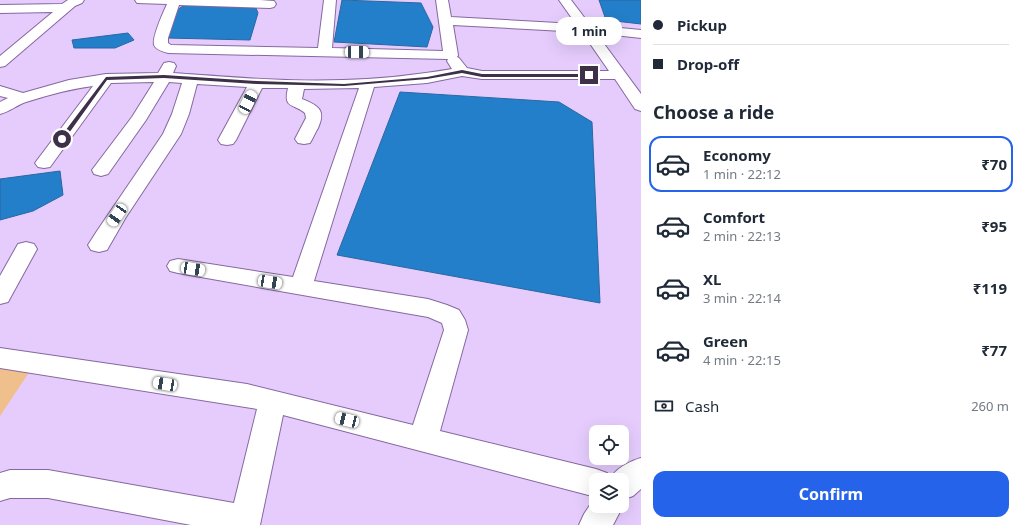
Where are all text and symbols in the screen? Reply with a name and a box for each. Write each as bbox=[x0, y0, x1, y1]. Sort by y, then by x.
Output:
text: Pickup bbox=[677, 15, 727, 35]
callout: 1 min bbox=[556, 17, 622, 45]
text: 1 min bbox=[571, 22, 607, 40]
car bbox=[345, 46, 369, 58]
text: Drop-off bbox=[677, 54, 739, 74]
route end bbox=[580, 66, 598, 84]
car bbox=[237, 89, 259, 115]
text: Choose a ride bbox=[653, 100, 774, 124]
route start bbox=[53, 130, 71, 148]
text: Economy bbox=[703, 145, 771, 165]
icon: car bbox=[655, 146, 691, 182]
text: ₹70 bbox=[981, 154, 1007, 174]
text: 1 min · 22:12 bbox=[703, 165, 781, 183]
car bbox=[105, 202, 129, 228]
text: Comfort bbox=[703, 207, 765, 227]
icon: car bbox=[655, 208, 691, 244]
text: ₹95 bbox=[981, 216, 1007, 236]
text: 2 min · 22:13 bbox=[703, 227, 781, 245]
car bbox=[180, 261, 206, 277]
text: XL bbox=[703, 269, 721, 289]
icon: car bbox=[655, 270, 691, 306]
car bbox=[257, 274, 283, 290]
text: ₹119 bbox=[973, 278, 1007, 298]
text: 3 min · 22:14 bbox=[703, 289, 781, 307]
text: Green bbox=[703, 331, 748, 351]
icon: car bbox=[655, 332, 691, 368]
text: ₹77 bbox=[981, 340, 1007, 360]
text: 4 min · 22:15 bbox=[703, 351, 781, 369]
car bbox=[152, 376, 178, 392]
icon: cash bbox=[653, 395, 675, 417]
text: Cash bbox=[685, 396, 719, 416]
text: 260 m bbox=[971, 397, 1009, 415]
car bbox=[334, 411, 360, 429]
map controls bbox=[589, 425, 629, 513]
button: locate bbox=[589, 425, 629, 465]
button: Confirm bbox=[653, 471, 1009, 517]
button: layers bbox=[589, 473, 629, 513]

